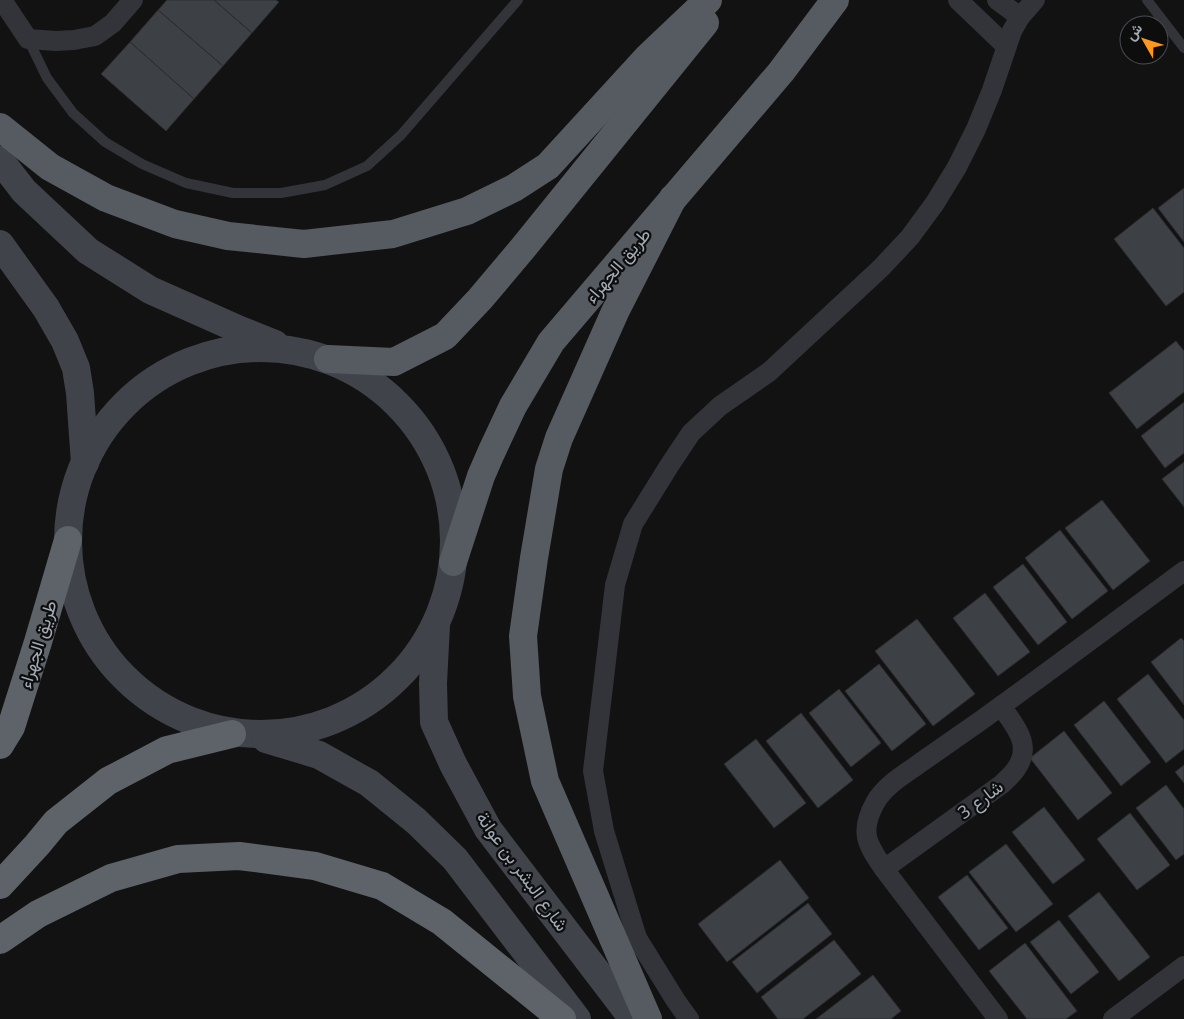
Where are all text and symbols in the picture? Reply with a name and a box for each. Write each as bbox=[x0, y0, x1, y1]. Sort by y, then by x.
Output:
north arrow bbox=[1119, 15, 1169, 65]
text: ش bbox=[1121, 19, 1146, 44]
street label: طريق الجهراء bbox=[579, 223, 655, 307]
street label: طريق الجهراء bbox=[12, 597, 62, 691]
street label: شارع 3 bbox=[952, 774, 1008, 825]
street label: شارع البشر بن عوانة bbox=[471, 806, 575, 936]

